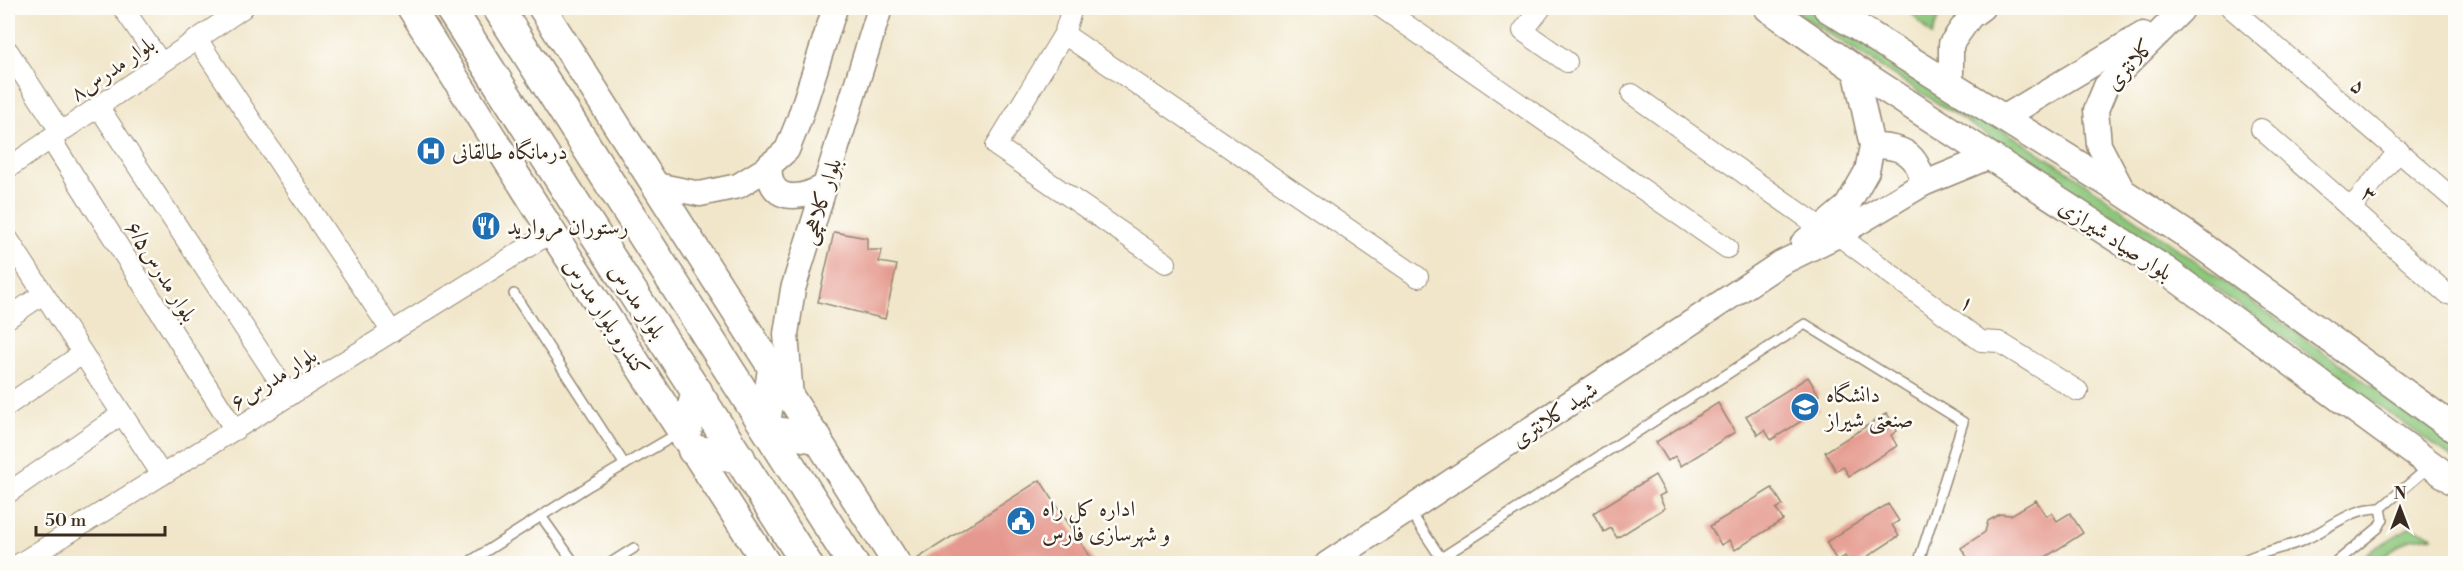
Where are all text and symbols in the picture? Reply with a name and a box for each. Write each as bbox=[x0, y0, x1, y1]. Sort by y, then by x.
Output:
street label: بلوار مدرس۸ bbox=[65, 31, 161, 108]
street label: کلانتری bbox=[2100, 33, 2160, 97]
street label: ۵ bbox=[2344, 72, 2372, 101]
hospital icon: درمانگاه طالقانی bbox=[415, 135, 447, 167]
place label: درمانگاه طالقانی bbox=[452, 138, 568, 166]
street label: بلوار کلاهچی bbox=[795, 155, 849, 248]
street label: ۳ bbox=[2355, 180, 2383, 208]
street label: بلوار صیاد شیرازی bbox=[2053, 194, 2177, 287]
restaurant icon: رستوران مروارید bbox=[470, 210, 502, 242]
place label: رستوران مروارید bbox=[507, 214, 628, 242]
street label: بلوار مدرس۶/۵ bbox=[119, 216, 202, 327]
street label: کندرو بلوار مدرس bbox=[557, 253, 654, 383]
street label: بلوار مدرس bbox=[602, 259, 671, 345]
street label: ۱ bbox=[1954, 289, 1980, 318]
street label: بلوار مدرس۶ bbox=[225, 342, 322, 416]
street label: شهید کلانتری bbox=[1506, 377, 1603, 454]
place label: دانشگاه صنعتی شیراز bbox=[1824, 381, 1913, 435]
school or university icon: دانشگاه صنعتی شیراز bbox=[1789, 391, 1821, 423]
north arrow bbox=[2370, 478, 2430, 538]
text: N bbox=[2394, 484, 2407, 504]
place label: اداره کل راه و شهرسازی فارس bbox=[1042, 496, 1170, 548]
scale bar bbox=[36, 499, 165, 537]
public building icon: اداره کل راه و شهرسازی فارس bbox=[1005, 505, 1037, 537]
text: 50 m bbox=[45, 509, 87, 532]

